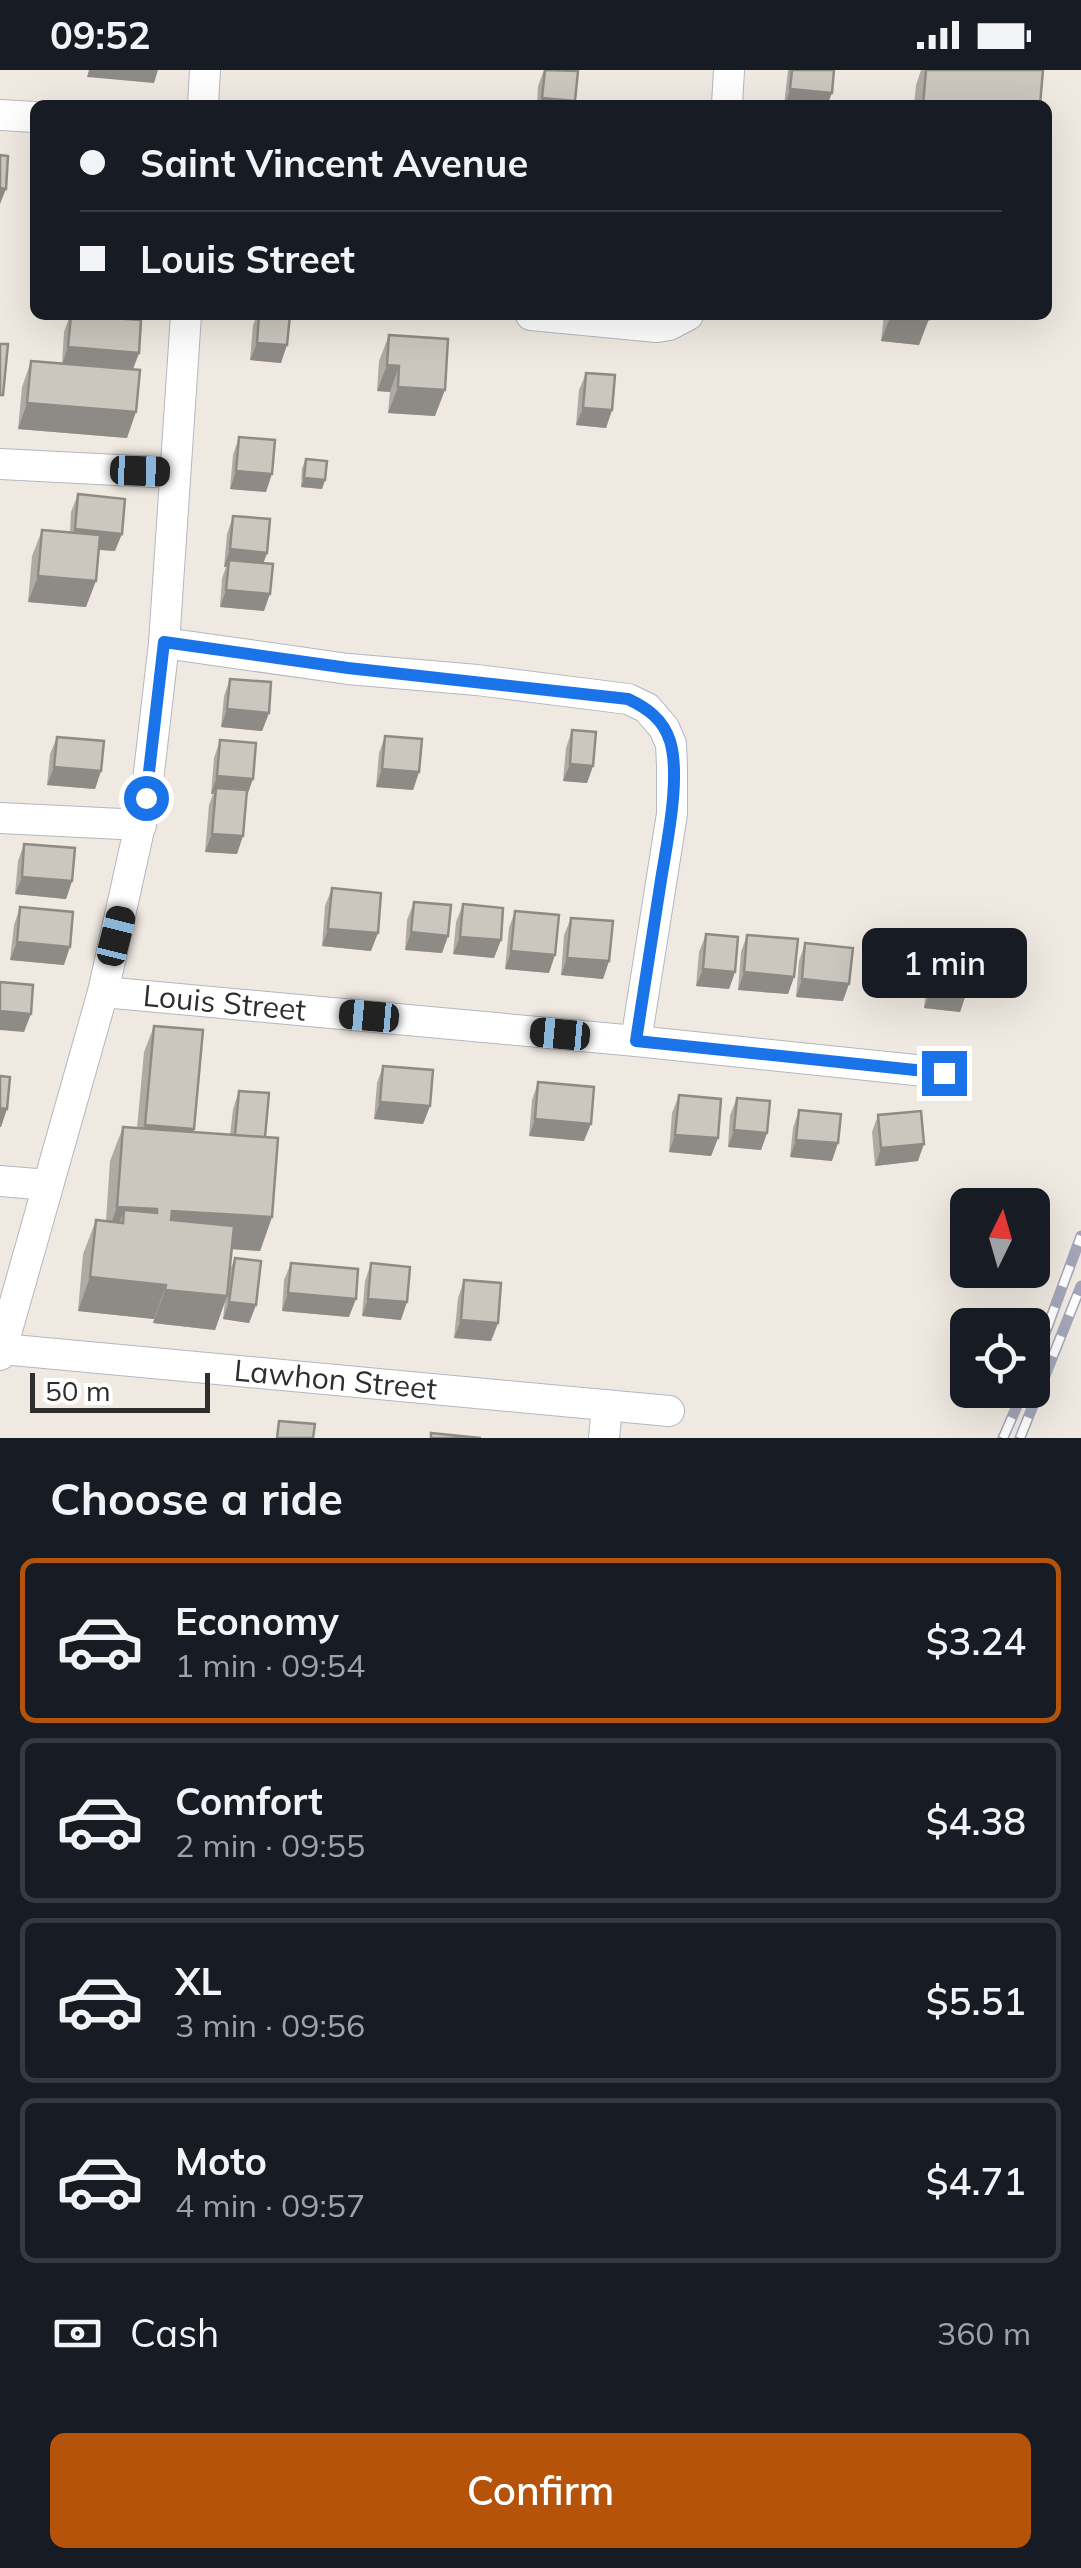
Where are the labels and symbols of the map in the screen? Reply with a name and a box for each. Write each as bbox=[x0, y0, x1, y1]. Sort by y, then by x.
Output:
car bbox=[109, 455, 171, 487]
route start bbox=[124, 776, 169, 821]
car bbox=[94, 903, 138, 969]
callout: 1 min bbox=[862, 928, 1026, 998]
street label: Louis Street bbox=[141, 976, 308, 1029]
car bbox=[338, 998, 400, 1034]
car bbox=[529, 1016, 591, 1052]
route end bbox=[922, 1051, 967, 1096]
north arrow bbox=[950, 1188, 1050, 1288]
street label: Lawhon Street bbox=[233, 1351, 439, 1407]
scale bar bbox=[30, 1368, 210, 1412]

